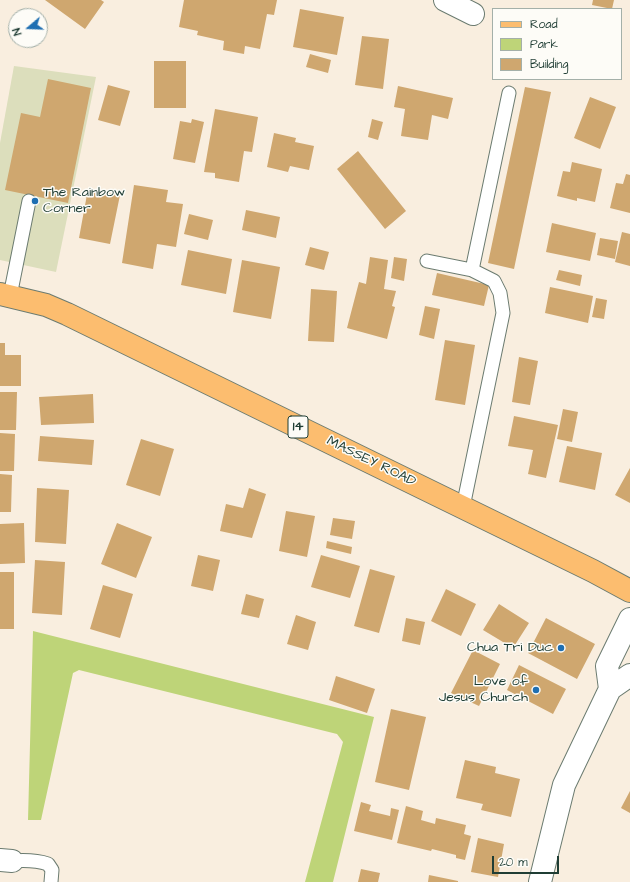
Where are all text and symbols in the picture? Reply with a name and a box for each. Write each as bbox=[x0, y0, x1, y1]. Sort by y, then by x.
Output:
north arrow bbox=[8, 8, 48, 48]
legend bbox=[492, 8, 622, 80]
text: Road bbox=[530, 16, 558, 33]
text: N bbox=[9, 26, 25, 37]
text: Park bbox=[530, 36, 558, 53]
text: Building bbox=[530, 56, 568, 73]
place label: The Rainbow Corner bbox=[43, 185, 125, 218]
marker: The Rainbow Corner bbox=[30, 196, 40, 206]
road number: 14 bbox=[288, 416, 308, 438]
street label: MASSEY ROAD bbox=[324, 433, 418, 491]
place label: Chua Tri Duc bbox=[467, 640, 553, 656]
marker: Chua Tri Duc bbox=[556, 643, 566, 653]
place label: Love of Jesus Church bbox=[439, 674, 528, 706]
marker: Love of Jesus Church bbox=[531, 685, 541, 695]
scale bar bbox=[494, 848, 561, 874]
text: 20 m bbox=[499, 854, 528, 871]

